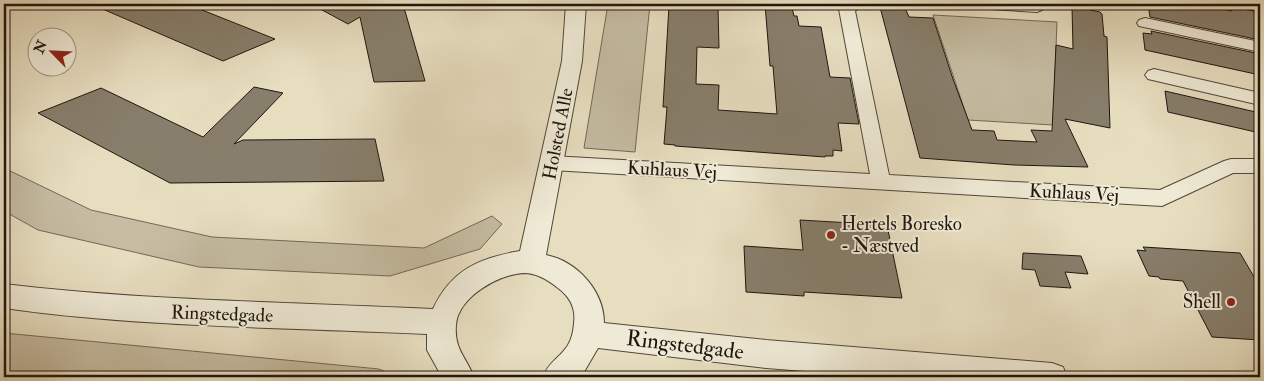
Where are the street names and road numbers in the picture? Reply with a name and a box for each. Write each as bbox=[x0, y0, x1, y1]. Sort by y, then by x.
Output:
street label: Holsted Alle bbox=[537, 86, 579, 182]
street label: Kuhlaus Vej bbox=[626, 156, 718, 184]
street label: Kuhlaus Vej bbox=[1028, 179, 1120, 207]
street label: Ringstedgade bbox=[170, 300, 274, 328]
street label: Ringstedgade bbox=[625, 324, 745, 366]

